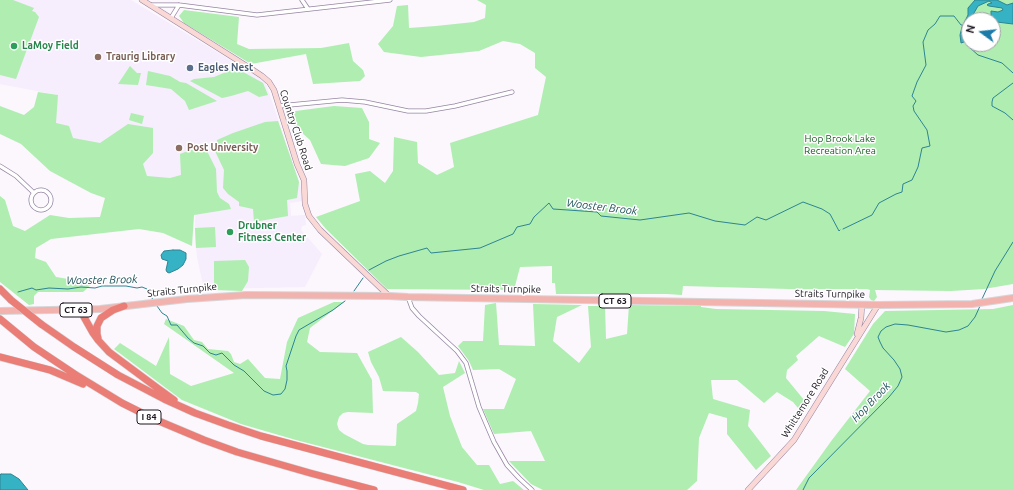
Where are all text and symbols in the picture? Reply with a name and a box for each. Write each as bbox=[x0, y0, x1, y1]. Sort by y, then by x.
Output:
north arrow bbox=[961, 12, 1001, 52]
text: N bbox=[964, 24, 977, 35]
place label: LaMoy Field bbox=[22, 40, 79, 52]
marker: LaMoy Field bbox=[9, 41, 19, 51]
place label: Traurig Library bbox=[106, 51, 175, 63]
marker: Traurig Library bbox=[93, 52, 103, 62]
place label: Eagles Nest bbox=[198, 62, 253, 74]
marker: Eagles Nest bbox=[185, 63, 195, 73]
street label: Country Club Road bbox=[277, 88, 315, 172]
park label: Hop Brook Lake Recreation Area bbox=[804, 133, 876, 156]
place label: Post University bbox=[187, 142, 258, 154]
marker: Post University bbox=[174, 143, 184, 153]
water label: Wooster Brook bbox=[566, 196, 638, 218]
place label: Drubner Fitness Center bbox=[238, 220, 306, 244]
marker: Drubner Fitness Center bbox=[225, 227, 235, 237]
water label: Wooster Brook bbox=[66, 273, 138, 287]
street label: Straits Turnpike bbox=[146, 280, 218, 300]
street label: Straits Turnpike bbox=[471, 282, 541, 296]
street label: Straits Turnpike bbox=[795, 287, 865, 301]
road number: CT 63 bbox=[599, 294, 631, 308]
road number: CT 63 bbox=[60, 303, 92, 317]
street label: Whittemore Road bbox=[779, 366, 831, 440]
water label: Hop Brook bbox=[849, 379, 893, 425]
road number: I 84 bbox=[137, 410, 161, 424]

